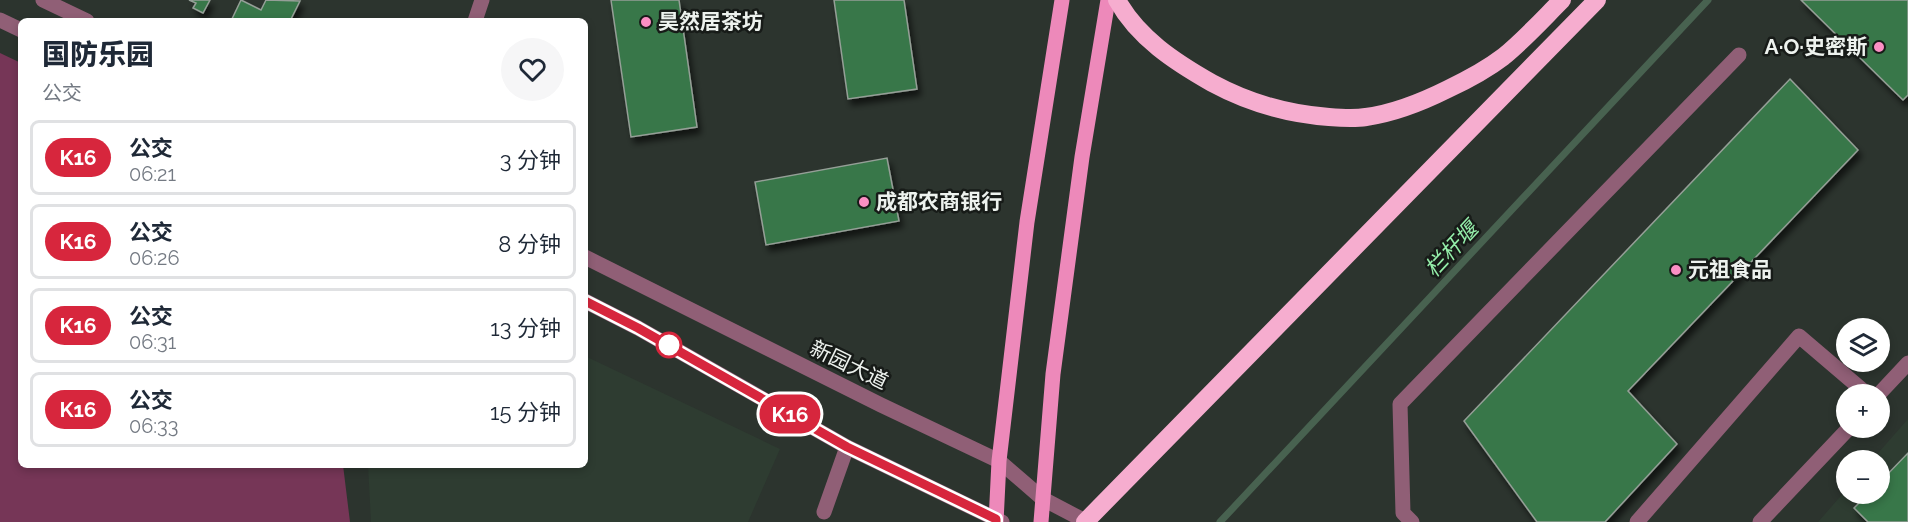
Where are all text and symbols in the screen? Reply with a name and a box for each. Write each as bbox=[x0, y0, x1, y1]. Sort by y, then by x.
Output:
place label: 昊然居茶坊 bbox=[658, 9, 763, 34]
marker: 昊然居茶坊 bbox=[639, 15, 653, 29]
place label: A·O·史密斯 bbox=[1765, 34, 1867, 59]
text: 国防乐园 bbox=[42, 38, 154, 71]
button: heart bbox=[501, 38, 564, 101]
marker: A·O·史密斯 bbox=[1872, 40, 1886, 54]
text: 公交 bbox=[42, 81, 82, 105]
text: 公交 bbox=[129, 135, 173, 161]
text: K16 bbox=[59, 145, 97, 170]
text: 3 分钟 bbox=[500, 147, 561, 173]
text: 06:21 bbox=[129, 162, 176, 186]
place label: 成都农商银行 bbox=[876, 189, 1002, 214]
marker: 成都农商银行 bbox=[857, 195, 871, 209]
water label: 栏杆堰 bbox=[1419, 213, 1486, 282]
text: 公交 bbox=[129, 219, 173, 245]
text: K16 bbox=[59, 229, 97, 254]
text: 8 分钟 bbox=[498, 231, 561, 257]
text: 06:26 bbox=[129, 246, 180, 270]
place label: 元祖食品 bbox=[1688, 257, 1772, 282]
marker: 元祖食品 bbox=[1669, 263, 1683, 277]
text: 公交 bbox=[129, 303, 173, 329]
text: K16 bbox=[59, 313, 97, 338]
text: 13 分钟 bbox=[490, 315, 561, 341]
map controls bbox=[1836, 318, 1890, 504]
button: layers bbox=[1836, 318, 1890, 372]
text: 06:31 bbox=[129, 330, 176, 354]
unlabelled marker bbox=[656, 332, 682, 358]
street label: 新园大道 bbox=[806, 335, 892, 394]
button: + bbox=[1836, 384, 1890, 438]
text: 公交 bbox=[129, 387, 173, 413]
line badge: K16 bbox=[756, 394, 824, 434]
text: K16 bbox=[59, 397, 97, 422]
text: 15 分钟 bbox=[490, 399, 561, 425]
text: K16 bbox=[771, 402, 809, 427]
text: 06:33 bbox=[129, 414, 178, 438]
button: − bbox=[1836, 450, 1890, 504]

